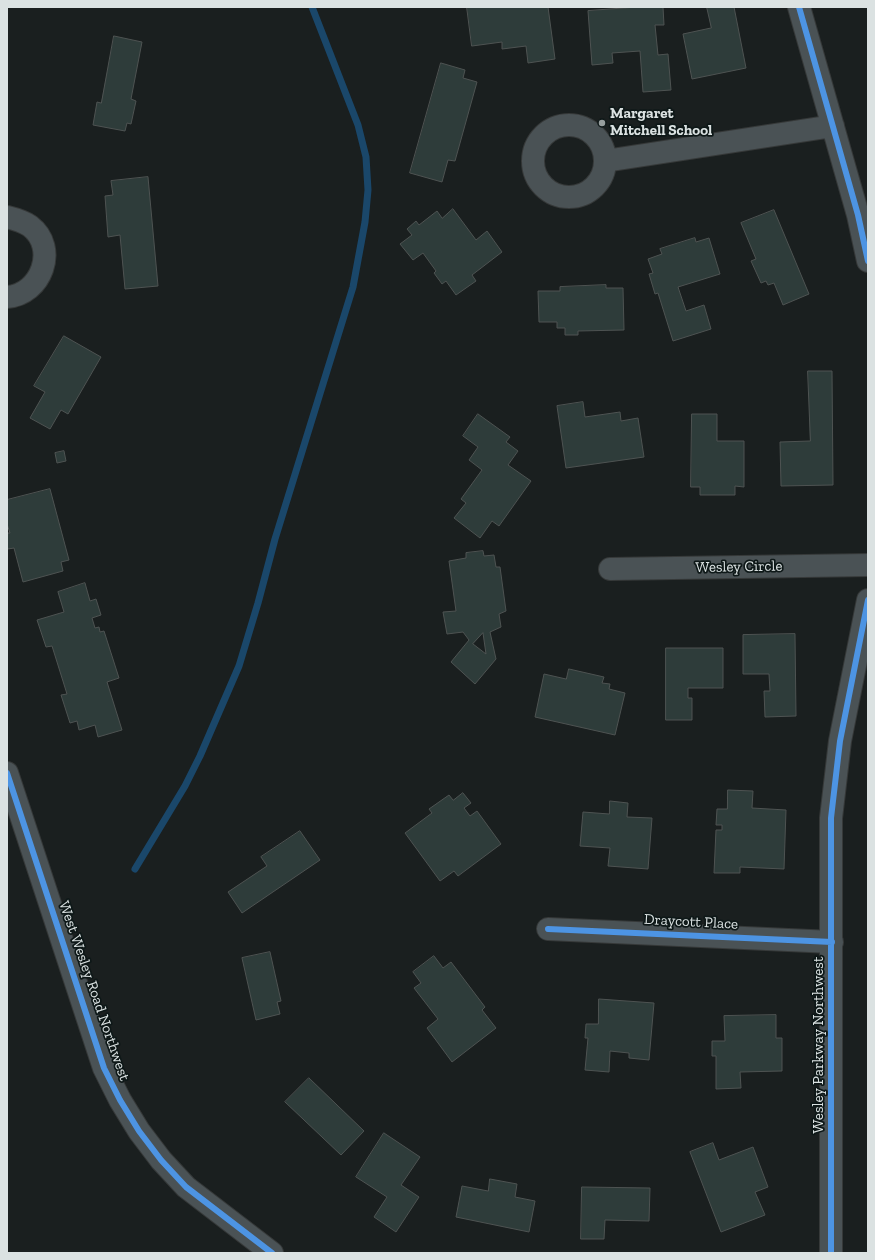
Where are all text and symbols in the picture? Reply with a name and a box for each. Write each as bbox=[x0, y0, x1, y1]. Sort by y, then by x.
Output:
place label: Margaret Mitchell School bbox=[610, 105, 712, 140]
marker: Margaret Mitchell School bbox=[597, 118, 607, 128]
street label: Wesley Circle bbox=[695, 557, 783, 577]
street label: West Wesley Road Northwest bbox=[55, 899, 133, 1083]
street label: Draycott Place bbox=[643, 911, 739, 933]
street label: Wesley Parkway Northwest bbox=[810, 957, 828, 1133]

